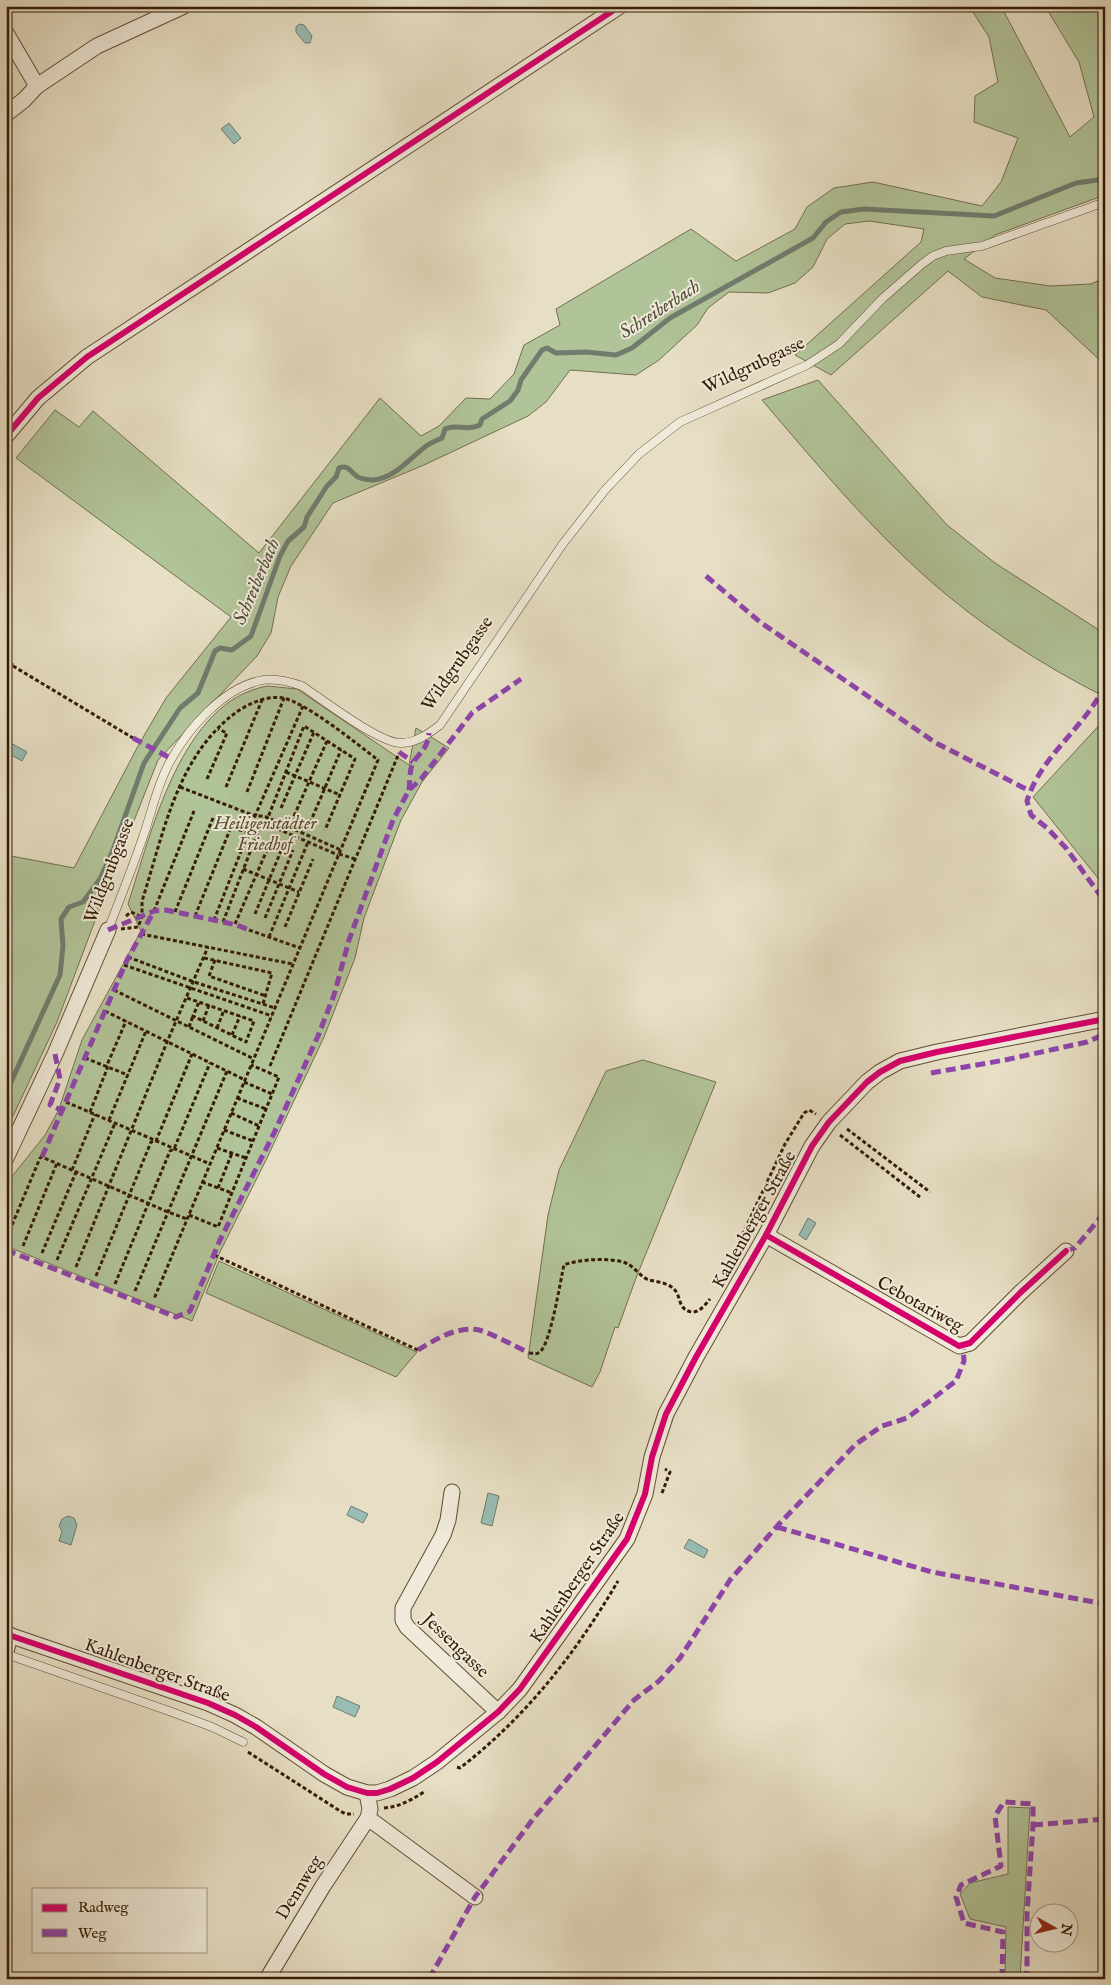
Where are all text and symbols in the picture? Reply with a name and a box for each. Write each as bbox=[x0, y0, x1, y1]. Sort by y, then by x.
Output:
water label: Schreiberbach bbox=[615, 275, 705, 345]
street label: Wildgrubgasse bbox=[699, 332, 809, 400]
water label: Schreiberbach bbox=[228, 535, 286, 629]
street label: Wildgrubgasse bbox=[417, 612, 499, 716]
park label: Heiligenstädter Friedhof bbox=[213, 813, 317, 857]
street label: Wildgrubgasse bbox=[80, 815, 140, 927]
street label: Kahlenberger Straße bbox=[708, 1147, 802, 1293]
street label: Cebotariweg bbox=[873, 1272, 968, 1338]
street label: Kahlenberger Straße bbox=[526, 1508, 630, 1648]
street label: Jessengasse bbox=[415, 1607, 493, 1683]
street label: Kahlenberger Straße bbox=[81, 1634, 233, 1708]
street label: Dennweg bbox=[271, 1851, 329, 1924]
legend bbox=[32, 1888, 208, 1952]
text: Radweg bbox=[78, 1898, 129, 1917]
north arrow bbox=[1028, 1902, 1078, 1952]
text: N bbox=[1056, 1921, 1076, 1937]
text: Weg bbox=[78, 1924, 107, 1943]

